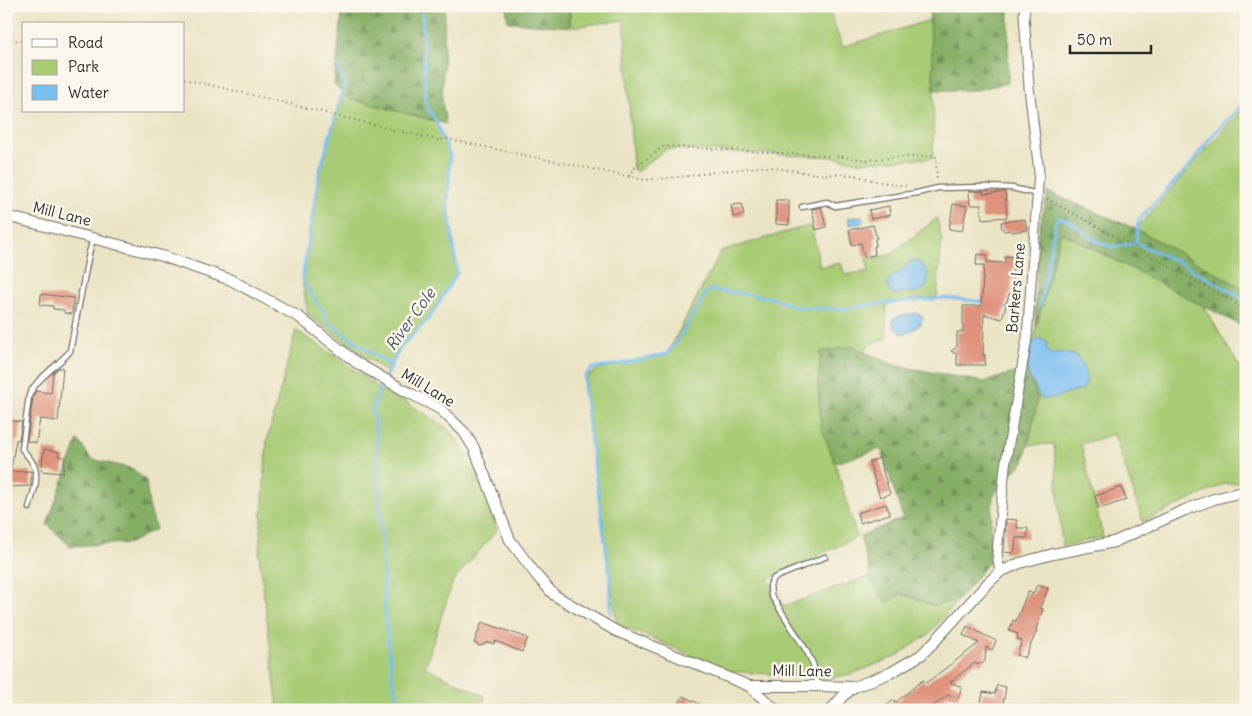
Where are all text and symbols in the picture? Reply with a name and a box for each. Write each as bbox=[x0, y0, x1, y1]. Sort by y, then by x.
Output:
legend bbox=[22, 22, 185, 112]
scale bar bbox=[1070, 22, 1151, 54]
text: 50 m bbox=[1077, 30, 1112, 49]
text: Road bbox=[68, 33, 103, 52]
text: Park bbox=[68, 57, 99, 76]
text: Water bbox=[68, 83, 109, 102]
street label: Mill Lane bbox=[31, 197, 93, 230]
street label: Barkers Lane bbox=[1002, 242, 1029, 334]
water label: River Cole bbox=[381, 283, 440, 354]
street label: Mill Lane bbox=[398, 364, 459, 411]
street label: Mill Lane bbox=[772, 660, 832, 681]

